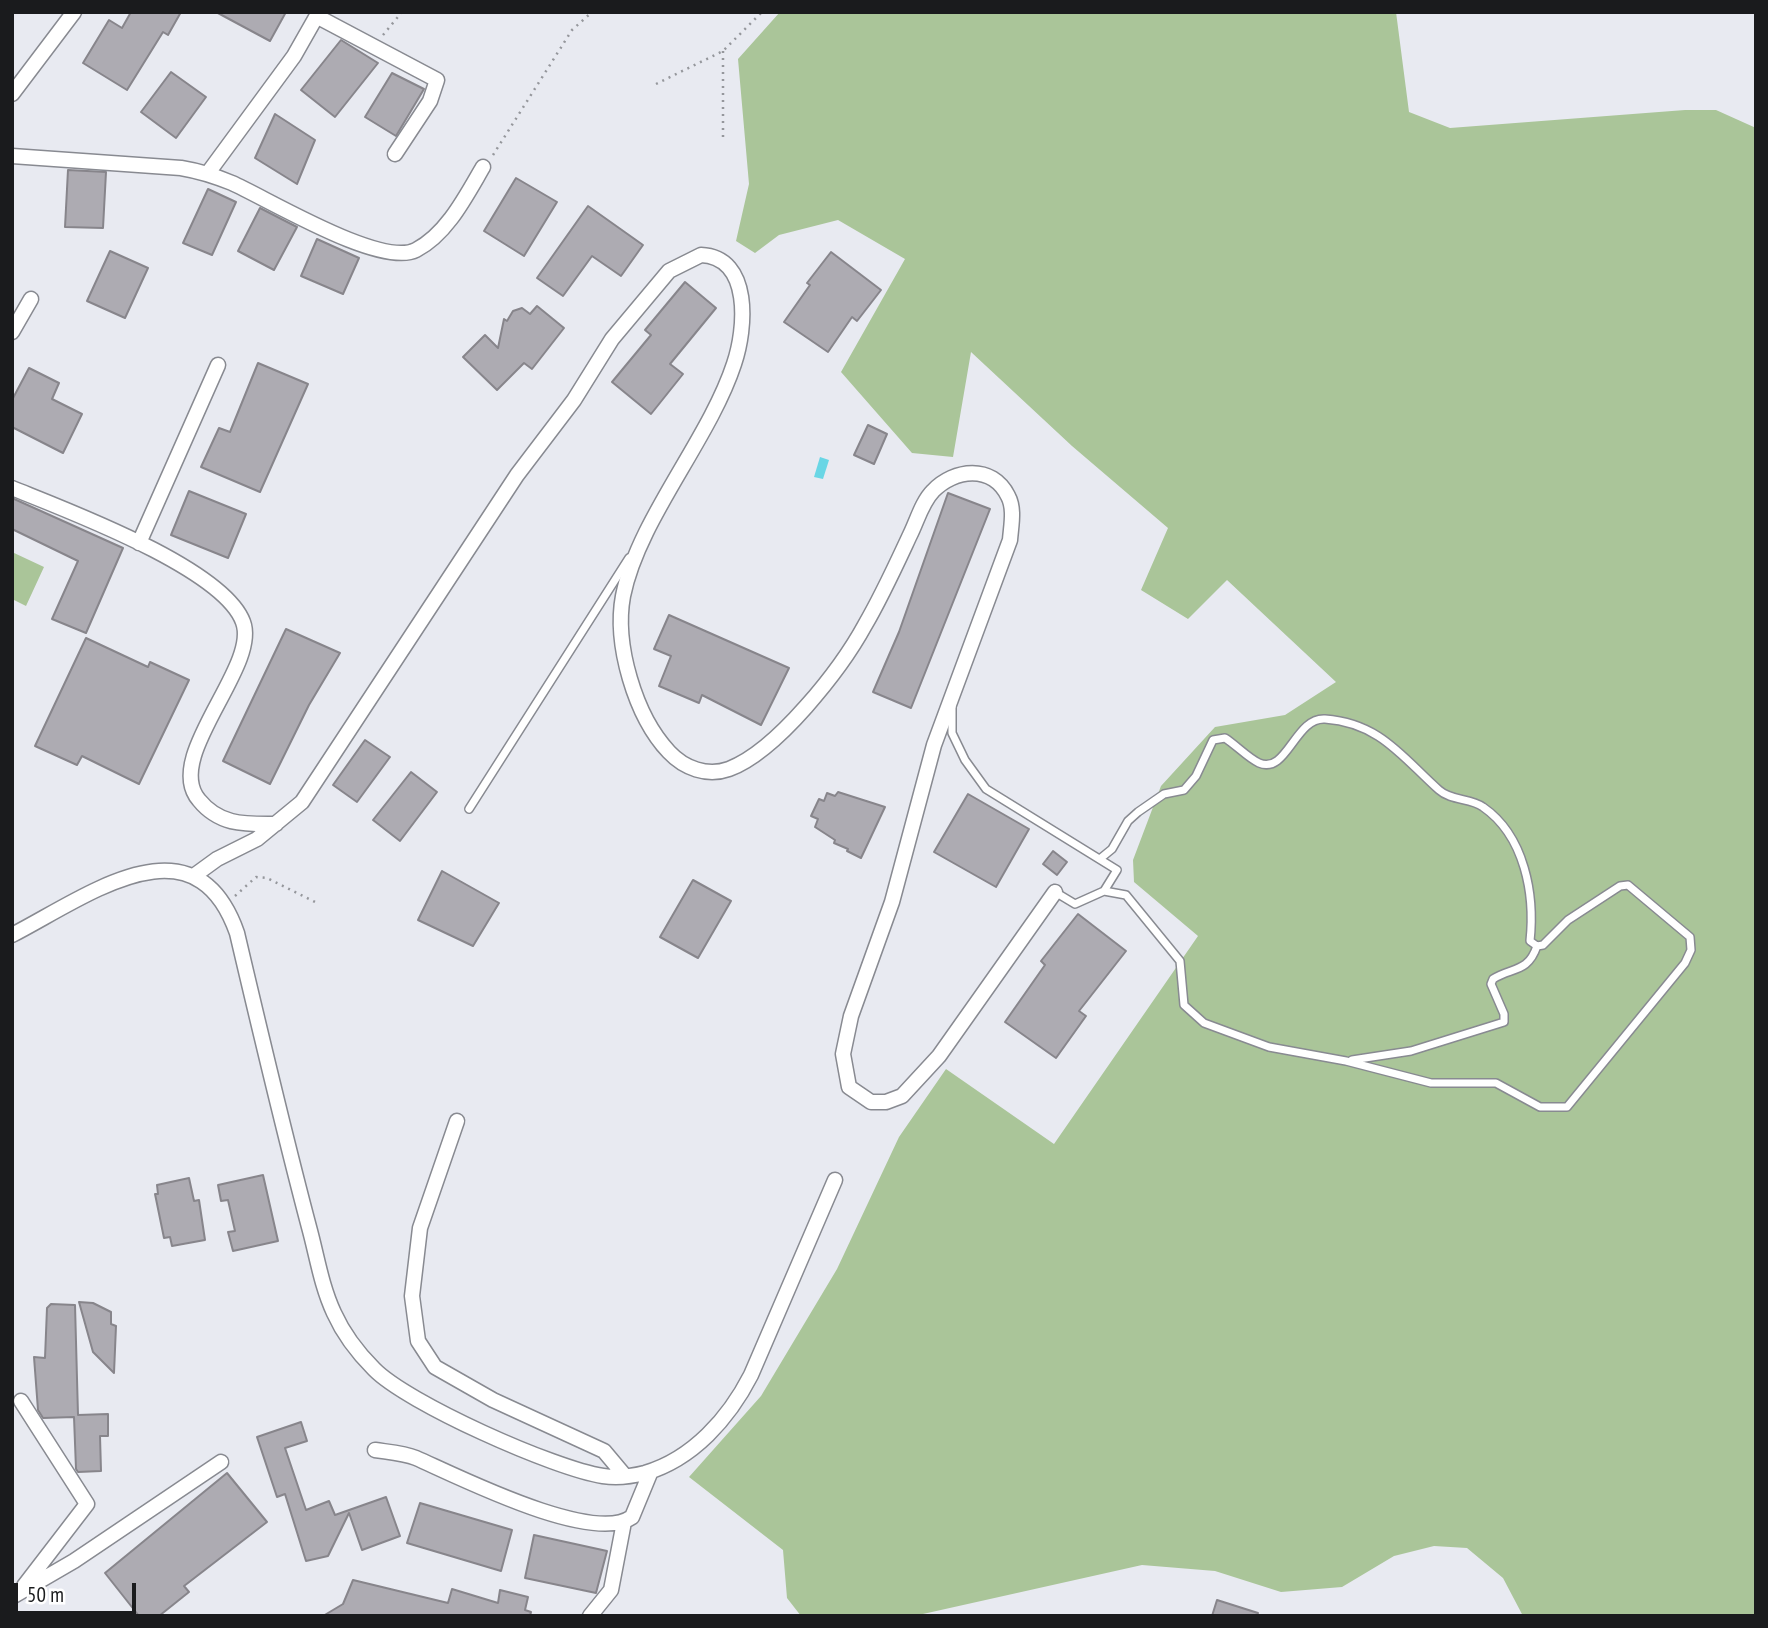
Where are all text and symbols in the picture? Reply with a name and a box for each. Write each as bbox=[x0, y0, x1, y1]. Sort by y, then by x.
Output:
scale bar bbox=[18, 1568, 140, 1612]
text: 50 m bbox=[27, 1581, 64, 1608]

